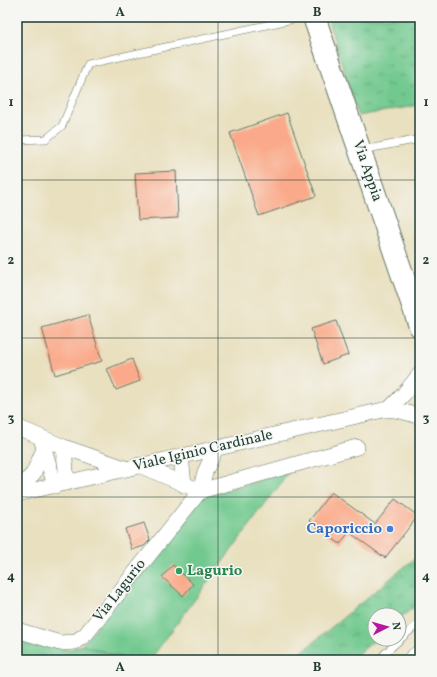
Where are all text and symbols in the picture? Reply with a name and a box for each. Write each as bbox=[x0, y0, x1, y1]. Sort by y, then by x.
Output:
text: A bbox=[115, 4, 125, 22]
text: B bbox=[313, 4, 322, 22]
text: 1 bbox=[8, 94, 14, 112]
text: 1 bbox=[423, 94, 429, 112]
street label: Via Appia bbox=[347, 137, 387, 205]
text: 2 bbox=[8, 252, 15, 270]
text: 2 bbox=[423, 252, 430, 270]
text: 3 bbox=[8, 410, 15, 428]
text: 3 bbox=[423, 410, 430, 428]
street label: Viale Iginio Cardinale bbox=[131, 425, 275, 477]
place label: Caporiccio bbox=[306, 519, 382, 540]
marker: Caporiccio bbox=[385, 524, 395, 534]
street label: Via Lagurio bbox=[89, 555, 151, 627]
place label: Lagurio bbox=[187, 561, 243, 582]
marker: Lagurio bbox=[174, 566, 184, 576]
text: 4 bbox=[7, 568, 15, 586]
text: 4 bbox=[422, 568, 430, 586]
north arrow bbox=[367, 607, 407, 647]
text: N bbox=[388, 621, 403, 631]
text: A bbox=[115, 659, 125, 677]
text: B bbox=[313, 659, 322, 677]

